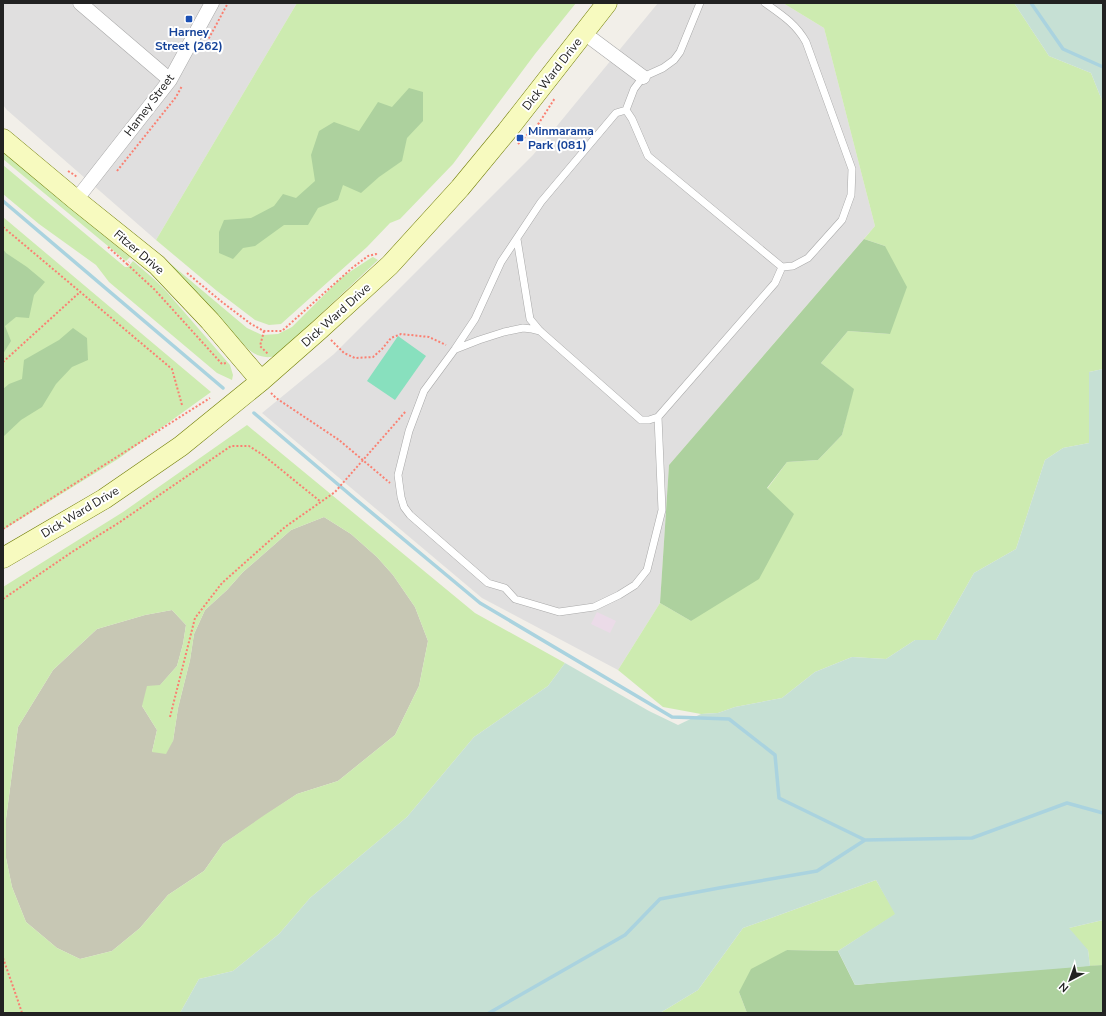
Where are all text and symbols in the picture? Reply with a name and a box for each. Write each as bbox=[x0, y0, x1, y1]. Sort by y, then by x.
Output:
marker: Harney Street (262) bbox=[184, 14, 194, 24]
place label: Harney Street (262) bbox=[155, 24, 223, 54]
street label: Dick Ward Drive bbox=[519, 34, 585, 114]
street label: Hamey Street bbox=[120, 70, 178, 139]
place label: Minmarama Park (081) bbox=[528, 123, 594, 153]
marker: Minmarama Park (081) bbox=[515, 133, 525, 143]
street label: Fitzer Drive bbox=[110, 226, 168, 278]
street label: Dick Ward Drive bbox=[298, 280, 374, 350]
street label: Dick Ward Drive bbox=[38, 482, 122, 542]
north arrow bbox=[1050, 960, 1090, 1000]
text: N bbox=[1056, 979, 1072, 996]

